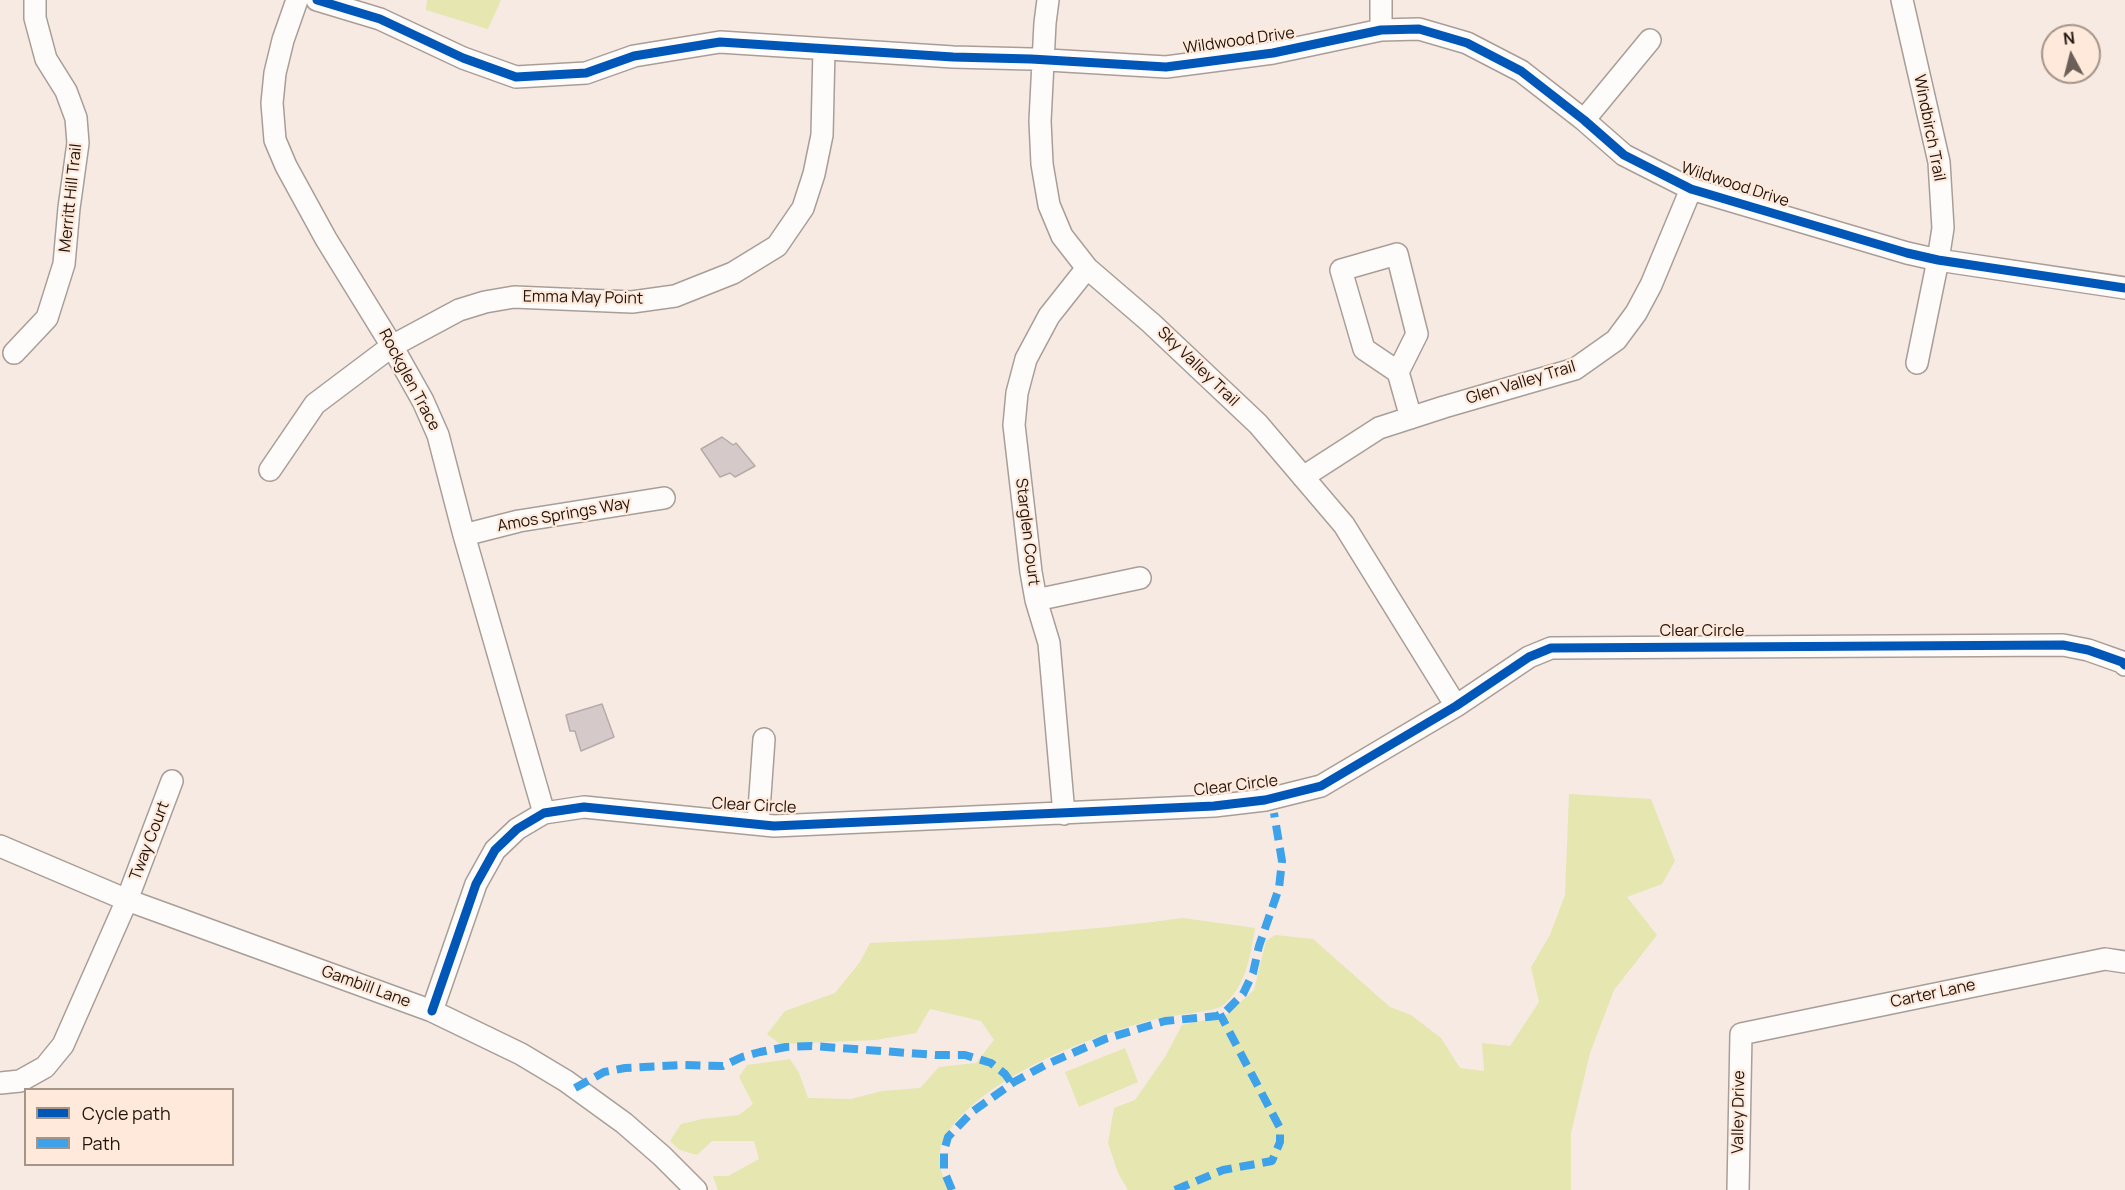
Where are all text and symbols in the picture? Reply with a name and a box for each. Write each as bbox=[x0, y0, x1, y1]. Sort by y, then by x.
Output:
street label: Wildwood Drive bbox=[1182, 24, 1296, 58]
north arrow bbox=[2041, 24, 2101, 84]
text: N bbox=[2062, 27, 2076, 50]
street label: Windbirch Trail bbox=[1909, 73, 1949, 183]
street label: Merritt Hill Trail bbox=[56, 143, 86, 253]
street label: Wildwood Drive bbox=[1679, 158, 1791, 212]
street label: Emma May Point bbox=[523, 287, 643, 309]
street label: Sky Valley Trail bbox=[1153, 323, 1243, 411]
street label: Rockglen Trace bbox=[374, 326, 444, 434]
street label: Glen Valley Trail bbox=[1464, 357, 1578, 409]
street label: Starglen Court bbox=[1011, 477, 1043, 587]
street label: Amos Springs Way bbox=[496, 494, 632, 536]
street label: Clear Circle bbox=[1660, 622, 1744, 642]
street label: Clear Circle bbox=[1193, 771, 1279, 801]
street label: Clear Circle bbox=[711, 794, 797, 818]
street label: Tway Court bbox=[126, 799, 174, 883]
street label: Gambill Lane bbox=[319, 962, 413, 1012]
street label: Carter Lane bbox=[1889, 976, 1977, 1012]
street label: Valley Drive bbox=[1729, 1070, 1749, 1154]
legend bbox=[24, 1088, 234, 1166]
text: Cycle path bbox=[82, 1101, 171, 1125]
text: Path bbox=[82, 1131, 120, 1155]

